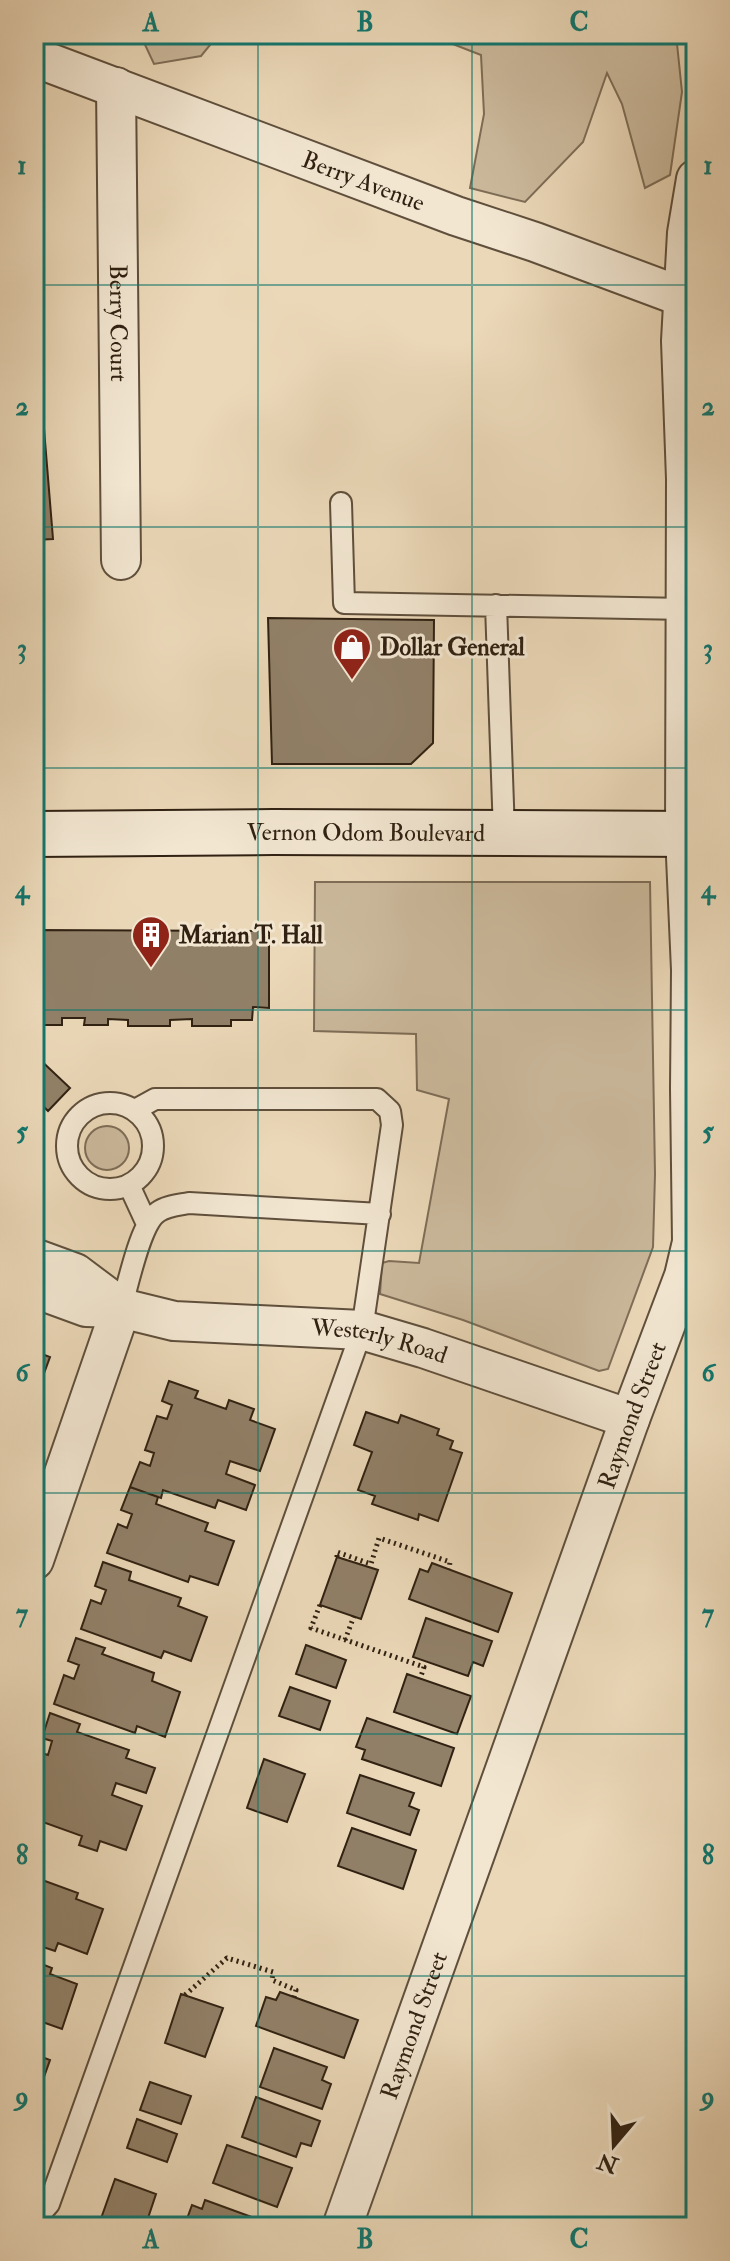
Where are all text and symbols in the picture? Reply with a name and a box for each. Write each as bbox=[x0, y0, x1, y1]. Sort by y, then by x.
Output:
text: A bbox=[142, 7, 160, 39]
text: B bbox=[356, 7, 374, 39]
text: C bbox=[569, 7, 589, 39]
street label: Berry Avenue bbox=[297, 144, 429, 219]
text: 1 bbox=[17, 150, 27, 182]
text: 1 bbox=[703, 150, 713, 182]
street label: Berry Court bbox=[102, 264, 134, 382]
text: 2 bbox=[15, 391, 29, 423]
text: 2 bbox=[701, 391, 715, 423]
shop icon: Dollar General bbox=[331, 626, 373, 681]
place label: Dollar General bbox=[380, 632, 526, 663]
text: 3 bbox=[17, 633, 27, 665]
text: 3 bbox=[703, 633, 713, 665]
street label: Vernon Odom Boulevard bbox=[247, 817, 485, 849]
text: 4 bbox=[14, 874, 31, 906]
text: 4 bbox=[700, 874, 717, 906]
building icon: Marian T. Hall bbox=[130, 914, 172, 969]
place label: Marian T. Hall bbox=[178, 920, 324, 951]
text: 5 bbox=[16, 1116, 28, 1148]
text: 5 bbox=[702, 1116, 714, 1148]
street label: Westerly Road bbox=[310, 1313, 451, 1371]
street label: Raymond Street bbox=[591, 1337, 674, 1493]
text: 6 bbox=[15, 1357, 30, 1389]
text: 6 bbox=[701, 1357, 716, 1389]
text: 7 bbox=[16, 1598, 28, 1630]
text: 7 bbox=[702, 1598, 714, 1630]
text: 8 bbox=[16, 1840, 28, 1872]
text: 8 bbox=[702, 1840, 714, 1872]
street label: Raymond Street bbox=[374, 1947, 455, 2104]
text: 9 bbox=[12, 2081, 29, 2113]
text: 9 bbox=[698, 2081, 715, 2113]
north arrow bbox=[574, 2105, 654, 2185]
text: N bbox=[594, 2146, 623, 2180]
text: A bbox=[142, 2224, 160, 2256]
text: B bbox=[356, 2224, 374, 2256]
text: C bbox=[569, 2224, 589, 2256]

